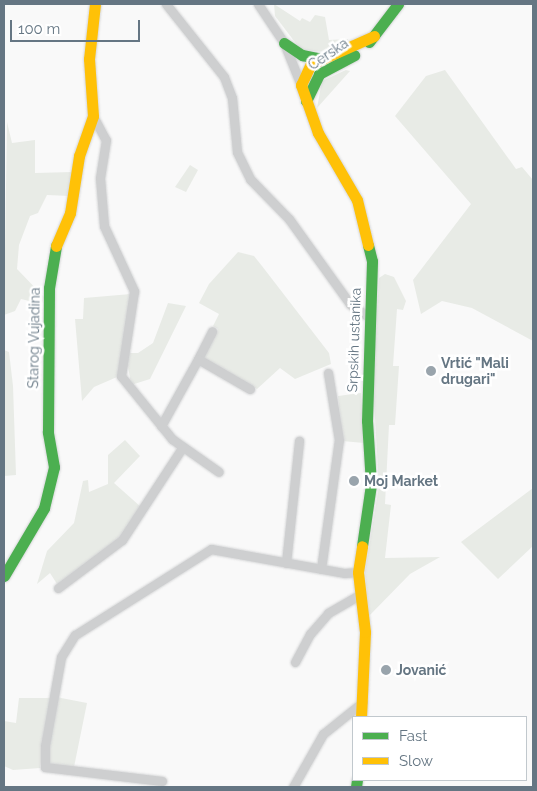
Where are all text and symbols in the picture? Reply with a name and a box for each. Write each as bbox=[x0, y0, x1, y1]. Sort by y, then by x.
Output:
scale bar bbox=[12, 10, 142, 42]
text: 100 m bbox=[18, 20, 60, 38]
street label: Cerska bbox=[305, 35, 351, 73]
street label: Starog Vujadina bbox=[25, 287, 43, 389]
street label: Srpskih ustanika bbox=[344, 287, 364, 393]
place label: Vrtić "Mali drugari" bbox=[441, 355, 509, 388]
marker: Vrtić "Mali drugari" bbox=[425, 365, 437, 377]
place label: Moj Market bbox=[364, 473, 438, 489]
marker: Moj Market bbox=[348, 475, 360, 487]
place label: Jovanić bbox=[396, 662, 446, 678]
marker: Jovanić bbox=[380, 664, 392, 676]
legend bbox=[352, 716, 527, 781]
text: Fast bbox=[399, 727, 427, 745]
text: Slow bbox=[399, 752, 433, 770]

